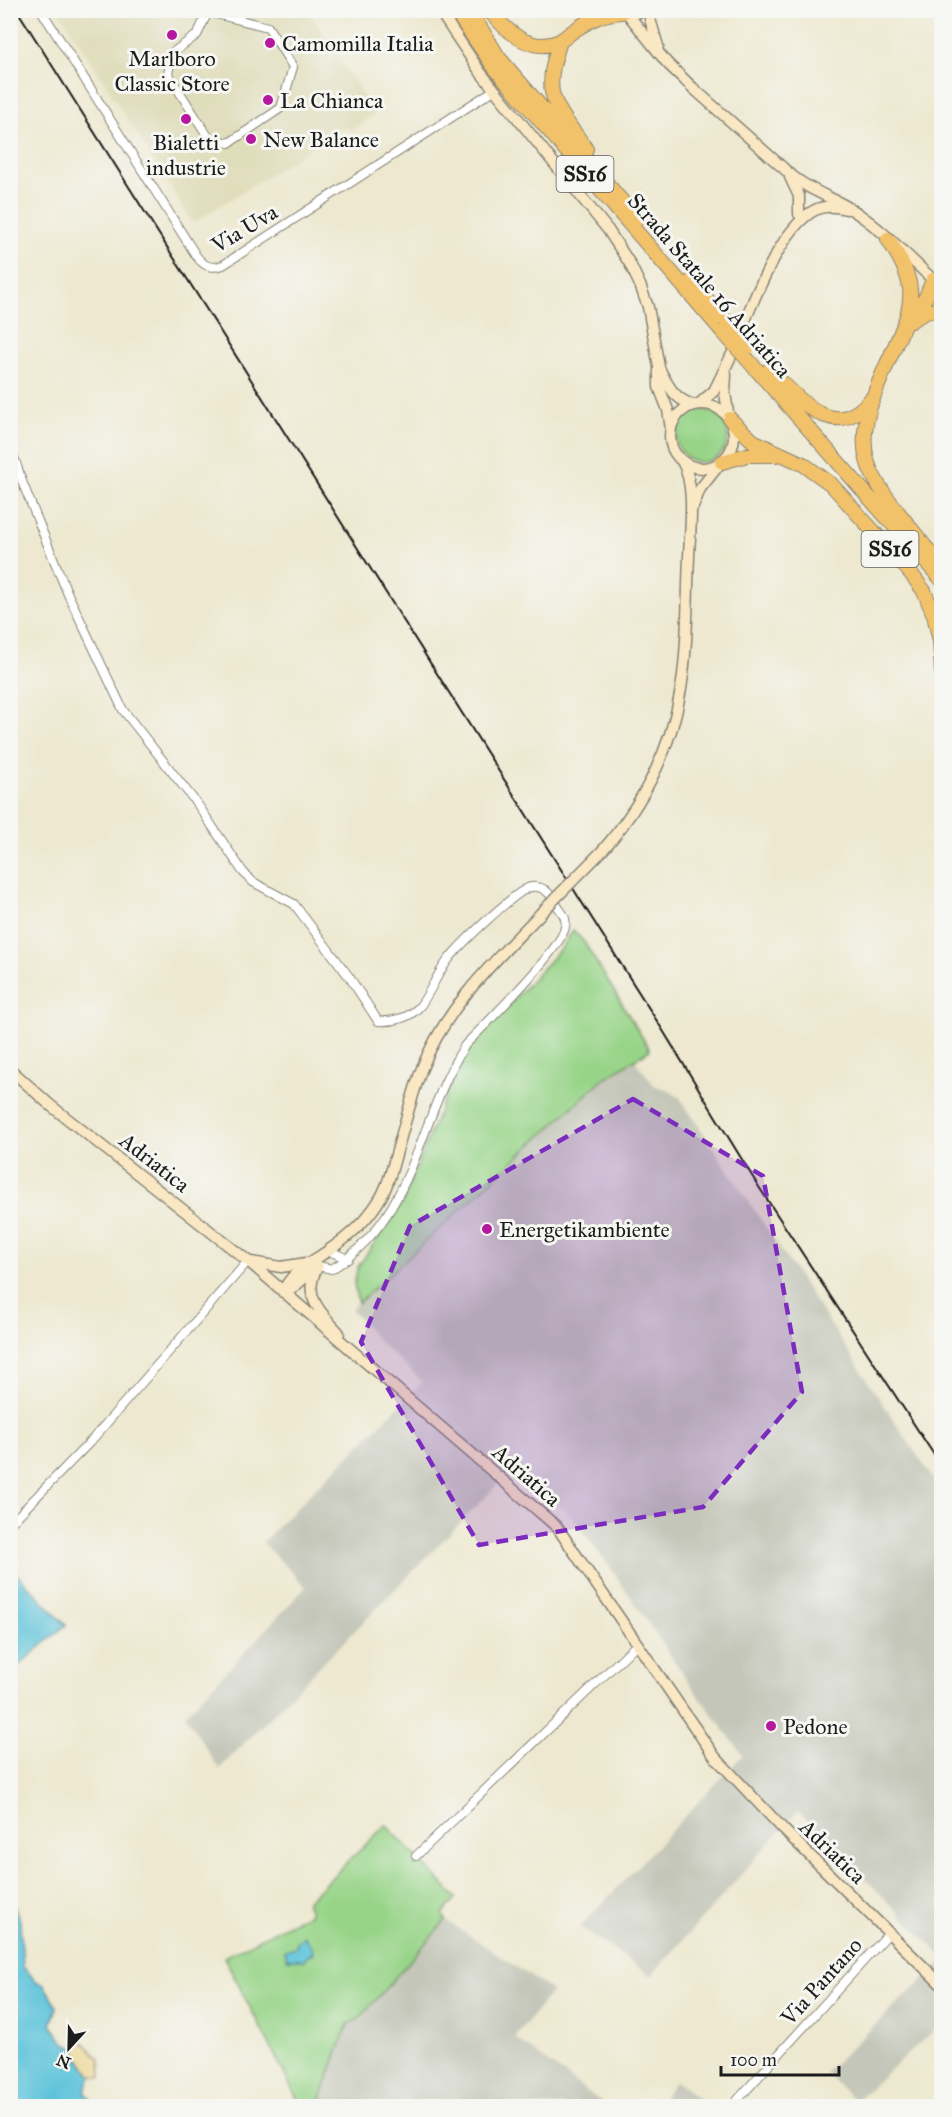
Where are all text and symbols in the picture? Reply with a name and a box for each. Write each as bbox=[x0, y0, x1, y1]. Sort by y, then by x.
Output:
marker: Marlboro Classic Store bbox=[165, 28, 179, 42]
place label: Camomilla Italia bbox=[282, 30, 434, 57]
marker: Camomilla Italia bbox=[263, 36, 277, 50]
place label: Marlboro Classic Store bbox=[114, 45, 230, 97]
place label: La Chianca bbox=[280, 87, 384, 114]
marker: La Chianca bbox=[261, 93, 275, 107]
marker: Bialetti industrie bbox=[179, 112, 193, 126]
place label: New Balance bbox=[263, 126, 379, 153]
place label: Bialetti industrie bbox=[146, 129, 226, 181]
marker: New Balance bbox=[244, 132, 258, 146]
road number: SS16 bbox=[556, 156, 614, 192]
street label: Strada Statale 16 Adriatica bbox=[622, 187, 798, 384]
street label: Via Uva bbox=[205, 198, 283, 259]
road number: SS16 bbox=[862, 531, 918, 567]
street label: Adriatica bbox=[113, 1126, 196, 1199]
place label: Energetikambiente bbox=[499, 1216, 670, 1243]
marker: Energetikambiente bbox=[480, 1222, 494, 1236]
street label: Adriatica bbox=[486, 1438, 567, 1513]
place label: Pedone bbox=[783, 1713, 848, 1740]
marker: Pedone bbox=[764, 1719, 778, 1733]
street label: Adriatica bbox=[793, 1813, 872, 1890]
street label: Via Pantano bbox=[774, 1932, 868, 2032]
north arrow bbox=[39, 2018, 99, 2078]
scale bar bbox=[721, 2039, 840, 2077]
text: 100 m bbox=[730, 2049, 777, 2071]
text: N bbox=[53, 2050, 73, 2073]

